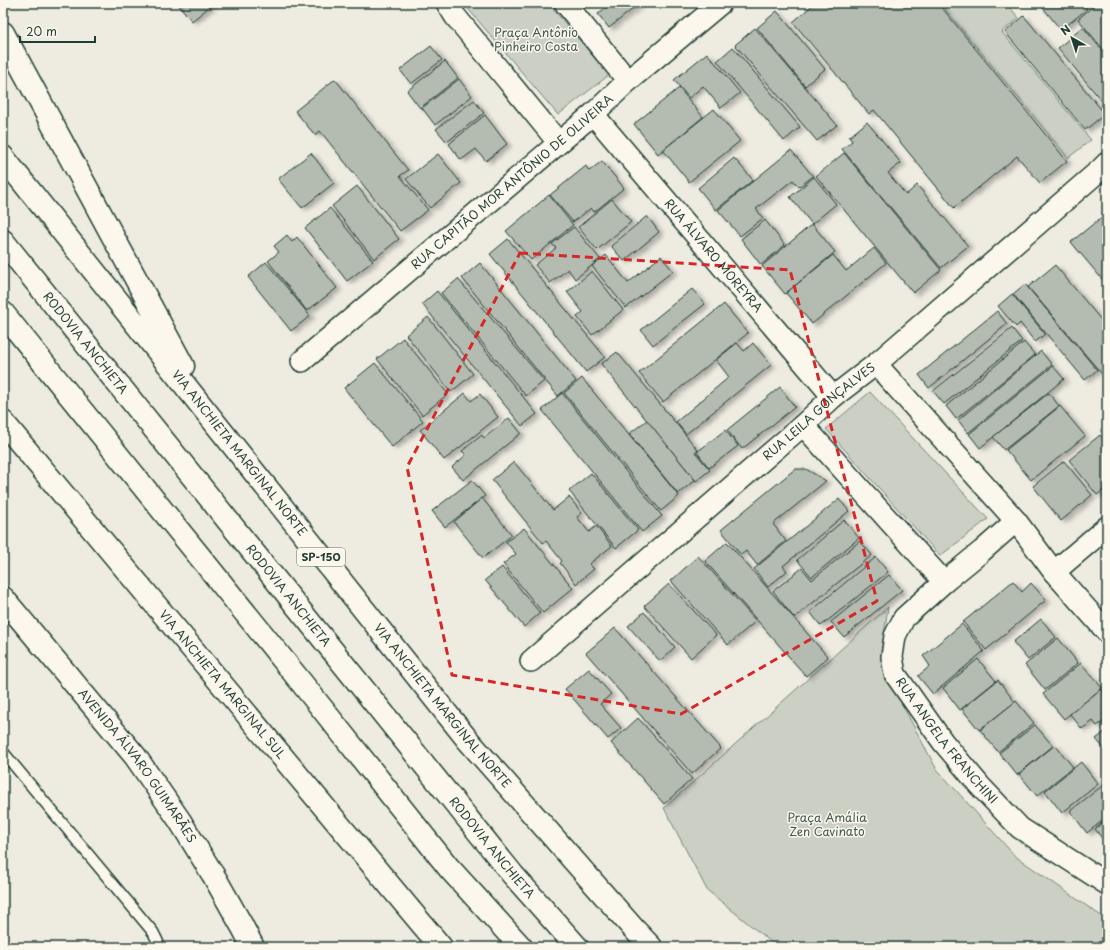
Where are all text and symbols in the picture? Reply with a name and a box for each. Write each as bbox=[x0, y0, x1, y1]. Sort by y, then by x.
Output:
scale bar bbox=[20, 18, 95, 44]
north arrow bbox=[1052, 18, 1092, 58]
text: N bbox=[1057, 20, 1074, 39]
text: 20 m bbox=[26, 22, 57, 40]
park label: Praça Antônio Pinheiro Costa bbox=[494, 23, 578, 55]
street label: RUA CAPITÃO MOR ANTÔNIO DE OLIVEIRA bbox=[406, 90, 617, 273]
street label: RUA ÁLVARO MOREYRA bbox=[661, 194, 767, 316]
street label: RODOVIA ANCHIETA bbox=[39, 288, 133, 397]
street label: RUA LEILA GONÇALVES bbox=[758, 358, 879, 464]
street label: VIA ANCHIETA MARGINAL NORTE bbox=[168, 366, 312, 540]
street label: RODOVIA ANCHIETA bbox=[242, 540, 336, 650]
road number: SP-150 bbox=[297, 548, 345, 566]
street label: VIA ANCHIETA MARGINAL SUL bbox=[155, 606, 290, 762]
street label: VIA ANCHIETA MARGINAL NORTE bbox=[370, 619, 516, 791]
street label: RUA ANGELA FRANCHINI bbox=[892, 673, 1002, 807]
street label: AVENIDA ÁLVARO GUIMARÃES bbox=[74, 684, 201, 846]
street label: RODOVIA ANCHIETA bbox=[445, 792, 539, 902]
park label: Praça Amália Zen Cavinato bbox=[787, 808, 867, 840]

